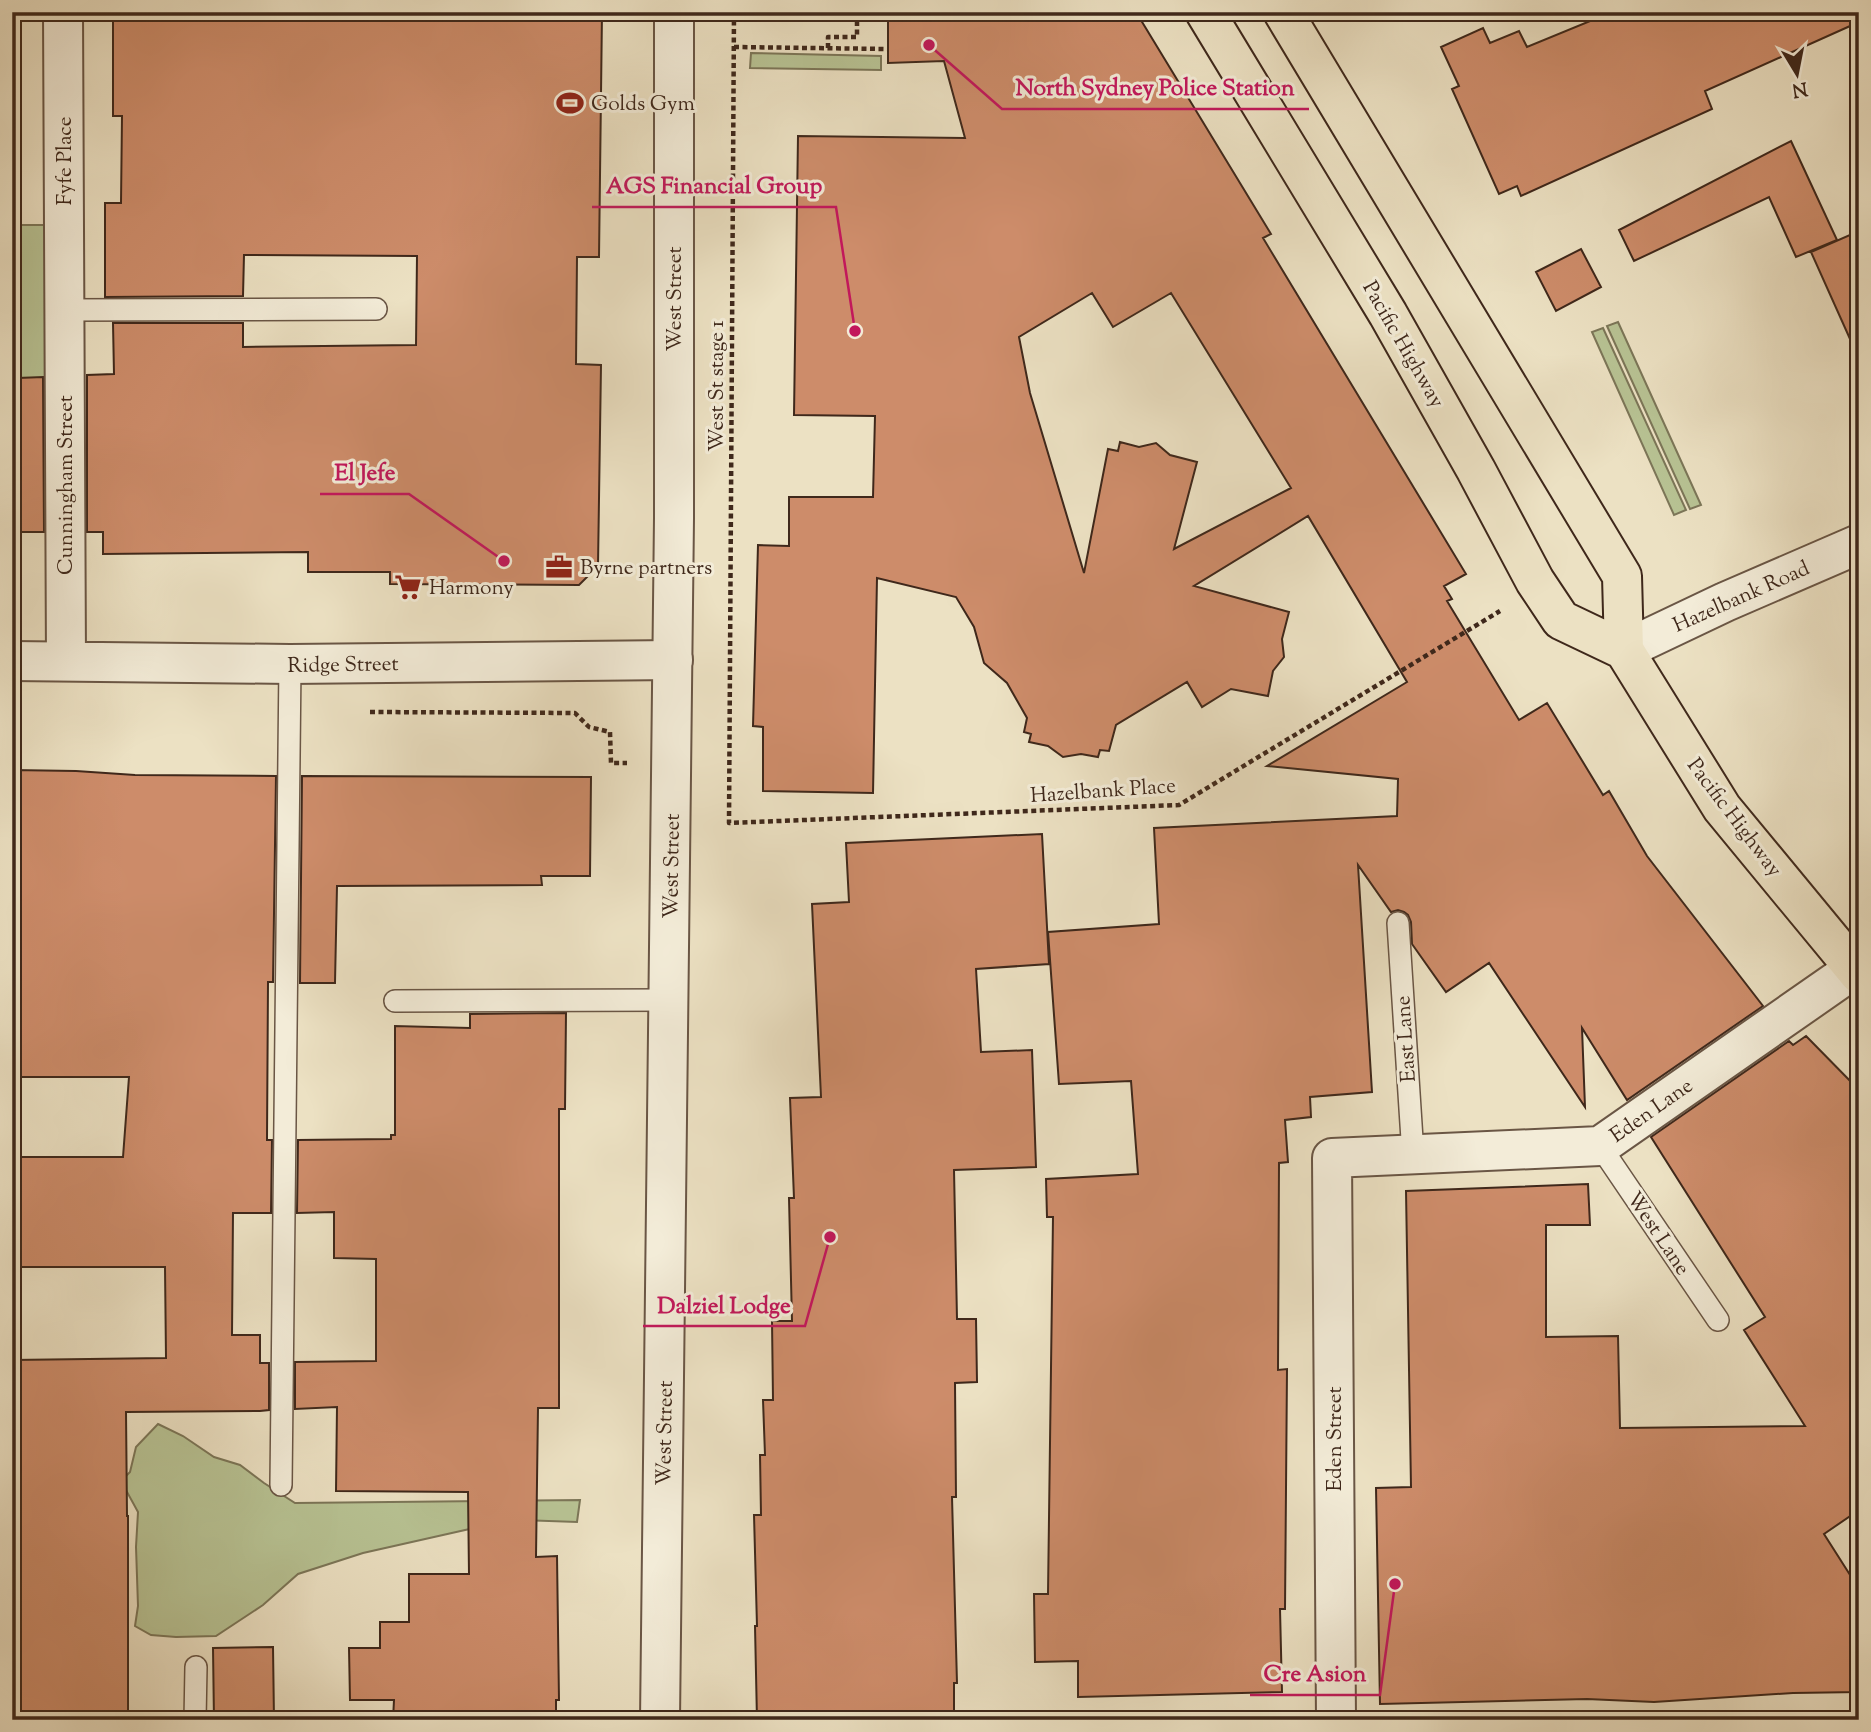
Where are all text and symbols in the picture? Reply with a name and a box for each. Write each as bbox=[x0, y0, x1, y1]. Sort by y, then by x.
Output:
north arrow bbox=[1762, 38, 1832, 108]
callout: North Sydney Police Station bbox=[1002, 65, 1309, 109]
text: North Sydney Police Station bbox=[1015, 73, 1295, 106]
text: N bbox=[1790, 74, 1809, 103]
sports icon: Golds Gym bbox=[555, 88, 585, 118]
place label: Golds Gym bbox=[591, 90, 695, 120]
street label: Fyfe Place bbox=[51, 116, 81, 206]
callout: AGS Financial Group bbox=[592, 163, 836, 207]
text: AGS Financial Group bbox=[606, 171, 822, 204]
street label: West Street bbox=[661, 246, 691, 352]
street label: Pacific Highway bbox=[1354, 276, 1451, 415]
street label: West St stage 1 bbox=[703, 320, 733, 452]
street label: Cunningham Street bbox=[52, 395, 82, 575]
callout: El Jefe bbox=[320, 450, 409, 494]
text: El Jefe bbox=[335, 458, 396, 491]
office icon: Byrne partners bbox=[544, 552, 574, 582]
place label: Byrne partners bbox=[580, 554, 712, 584]
street label: Hazelbank Road bbox=[1669, 554, 1815, 641]
supermarket icon: Harmony bbox=[393, 572, 423, 602]
place label: Harmony bbox=[429, 574, 514, 604]
street label: Ridge Street bbox=[287, 650, 399, 682]
street label: Pacific Highway bbox=[1679, 752, 1788, 884]
street label: Hazelbank Place bbox=[1029, 772, 1177, 812]
street label: West Street bbox=[657, 813, 689, 919]
street label: East Lane bbox=[1389, 995, 1425, 1083]
street label: Eden Lane bbox=[1604, 1072, 1700, 1151]
street label: West Lane bbox=[1618, 1186, 1696, 1282]
callout: Dalziel Lodge bbox=[643, 1282, 805, 1326]
text: Dalziel Lodge bbox=[657, 1291, 791, 1324]
street label: West Street bbox=[650, 1380, 682, 1486]
street label: Eden Street bbox=[1321, 1386, 1351, 1492]
callout: Cre Asion bbox=[1250, 1651, 1380, 1695]
text: Cre Asion bbox=[1264, 1659, 1367, 1692]

